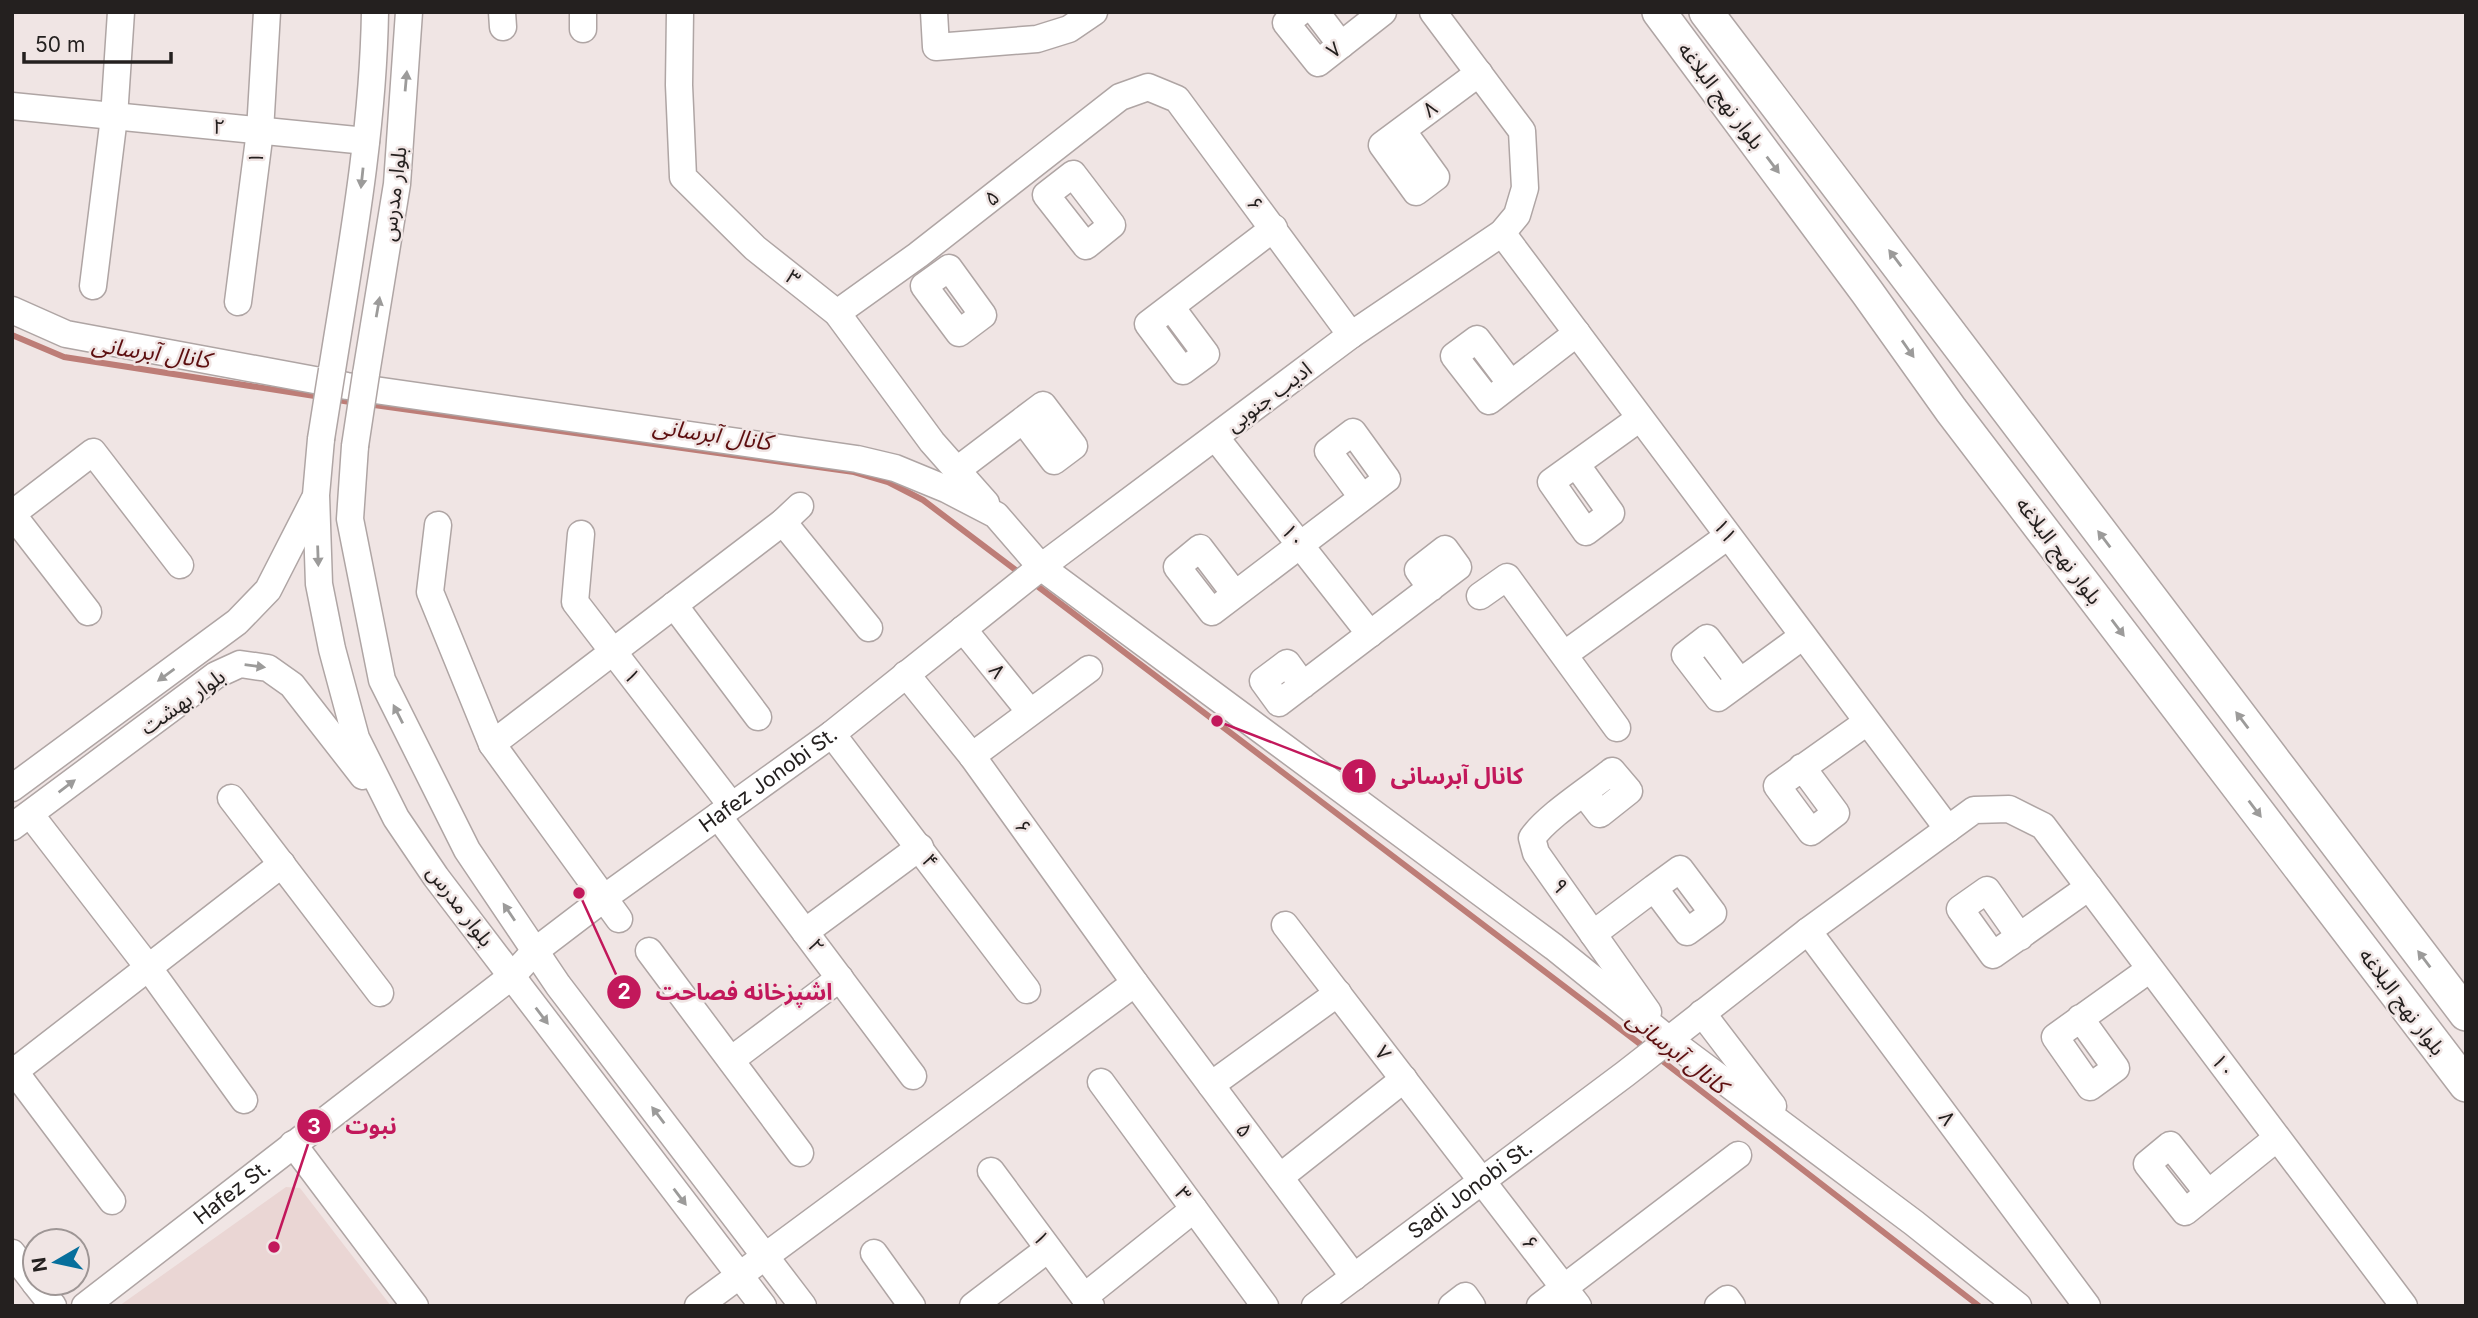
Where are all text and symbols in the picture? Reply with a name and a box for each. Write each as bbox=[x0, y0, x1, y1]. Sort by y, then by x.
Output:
scale bar bbox=[24, 21, 172, 65]
text: 50 m bbox=[35, 32, 85, 57]
street label: ۷ bbox=[1321, 36, 1346, 63]
street label: بلوار نهج البلاغه bbox=[1671, 37, 1770, 156]
one-way arrow bbox=[400, 70, 411, 92]
street label: ۸ bbox=[1417, 95, 1442, 122]
street label: ۲ bbox=[212, 113, 226, 140]
street label: بلوار مدرس bbox=[375, 145, 412, 243]
street label: ۱ bbox=[242, 150, 269, 165]
one-way arrow bbox=[1766, 156, 1780, 174]
one-way arrow bbox=[356, 167, 367, 189]
street label: ۵ bbox=[979, 184, 1004, 211]
street label: ۶ bbox=[1242, 191, 1269, 216]
one-way arrow bbox=[1888, 249, 1902, 268]
street label: ۳ bbox=[781, 264, 806, 291]
one-way arrow bbox=[373, 296, 384, 318]
water label: کانال آبرسانی bbox=[90, 330, 217, 375]
one-way arrow bbox=[1901, 340, 1915, 358]
street label: ادیب جنوبی bbox=[1221, 356, 1316, 437]
water label: کانال آبرسانی bbox=[651, 412, 778, 457]
street label: بلوار نهج البلاغه bbox=[2009, 492, 2108, 611]
street label: ۱۱ bbox=[1708, 514, 1743, 548]
street label: ۱۰ bbox=[1276, 519, 1311, 553]
one-way arrow bbox=[2098, 530, 2112, 548]
one-way arrow bbox=[313, 546, 324, 568]
one-way arrow bbox=[2110, 619, 2125, 637]
street label: ۸ bbox=[984, 658, 1011, 683]
one-way arrow bbox=[244, 661, 266, 672]
street label: بلوار بهشت bbox=[136, 663, 230, 740]
street label: ۱ bbox=[619, 663, 646, 688]
one-way arrow bbox=[157, 668, 175, 682]
one-way arrow bbox=[393, 704, 404, 724]
one-way arrow bbox=[2235, 711, 2249, 729]
street label: Hafez Jonobi St. bbox=[694, 722, 842, 837]
callout: کانال آبرسانی bbox=[1341, 754, 1537, 798]
text: کانال آبرسانی bbox=[1391, 762, 1524, 790]
text: 1 bbox=[1354, 764, 1364, 789]
one-way arrow bbox=[58, 780, 76, 794]
one-way arrow bbox=[2248, 800, 2263, 818]
street label: ۶ bbox=[1010, 814, 1037, 839]
street label: ۴ bbox=[917, 848, 944, 873]
street label: بلوار مدرس bbox=[422, 860, 499, 951]
street label: ۹ bbox=[1547, 874, 1574, 898]
one-way arrow bbox=[502, 903, 516, 921]
street label: ۲ bbox=[803, 933, 830, 958]
street label: بلوار نهج البلاغه bbox=[2352, 943, 2451, 1062]
one-way arrow bbox=[2417, 951, 2432, 969]
callout: اشپزخانه فصاحت bbox=[606, 970, 846, 1014]
text: اشپزخانه فصاحت bbox=[655, 978, 833, 1008]
text: 2 bbox=[617, 979, 631, 1004]
water label: کانال آبرسانی bbox=[1621, 1004, 1736, 1103]
one-way arrow bbox=[535, 1006, 550, 1024]
street label: ۷ bbox=[1370, 1040, 1397, 1065]
street label: ۱۰ bbox=[2206, 1049, 2241, 1083]
callout: نبوت bbox=[296, 1104, 411, 1148]
street label: ۸ bbox=[1934, 1105, 1961, 1130]
one-way arrow bbox=[650, 1107, 665, 1125]
text: نبوت bbox=[345, 1112, 397, 1140]
text: 3 bbox=[307, 1114, 321, 1139]
street label: ۵ bbox=[1231, 1117, 1258, 1142]
street label: Sadi Jonobi St. bbox=[1403, 1135, 1537, 1244]
street label: Hafez St. bbox=[188, 1154, 275, 1229]
street label: ۳ bbox=[1170, 1181, 1197, 1206]
one-way arrow bbox=[673, 1188, 687, 1206]
street label: ۱ bbox=[1028, 1225, 1055, 1250]
north arrow bbox=[21, 1227, 91, 1297]
street label: ۶ bbox=[1517, 1230, 1544, 1255]
text: N bbox=[27, 1256, 52, 1274]

